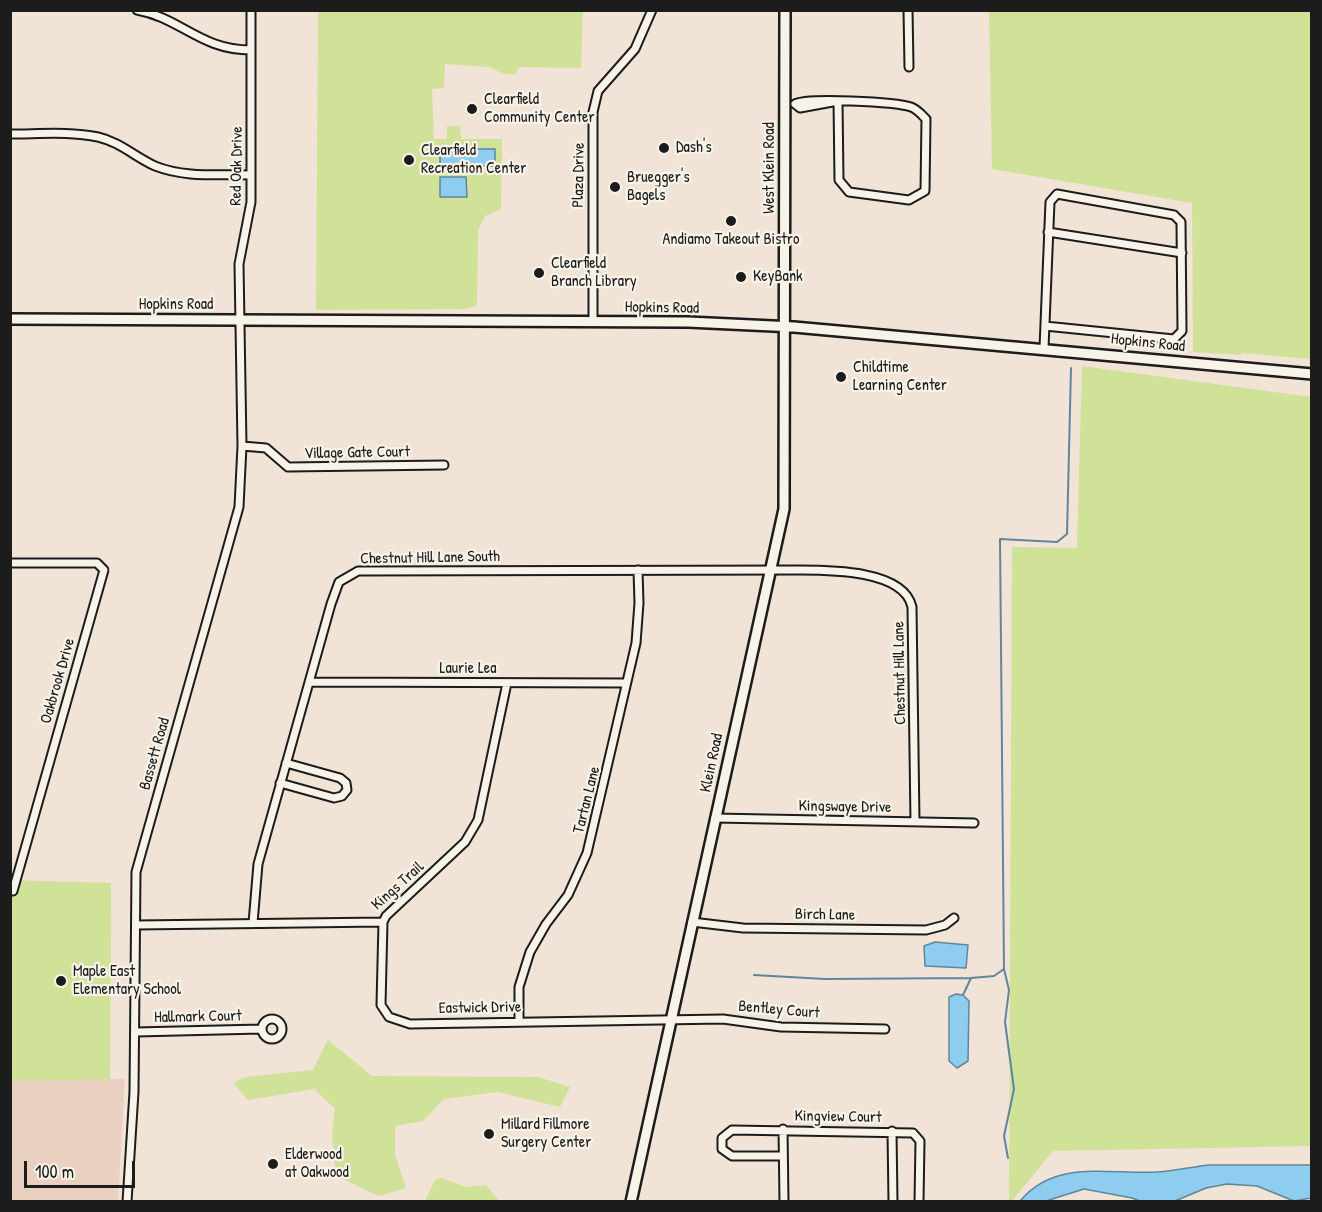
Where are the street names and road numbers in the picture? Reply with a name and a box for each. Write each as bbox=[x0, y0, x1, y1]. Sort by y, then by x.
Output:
street label: West Klein Road bbox=[760, 122, 780, 214]
street label: Red Oak Drive bbox=[227, 126, 247, 206]
street label: Plaza Drive bbox=[569, 142, 589, 208]
street label: Hopkins Road bbox=[139, 295, 213, 315]
street label: Hopkins Road bbox=[625, 298, 699, 318]
street label: Hopkins Road bbox=[1110, 330, 1186, 356]
street label: Village Gate Court bbox=[304, 442, 410, 464]
street label: Chestnut Hill Lane South bbox=[360, 547, 500, 569]
street label: Chestnut Hill Lane bbox=[889, 621, 911, 725]
street label: Oakbrook Drive bbox=[37, 636, 79, 726]
street label: Laurie Lea bbox=[439, 659, 497, 679]
street label: Bassett Road bbox=[136, 716, 174, 792]
street label: Klein Road bbox=[696, 732, 728, 794]
street label: Tartan Lane bbox=[569, 764, 605, 836]
street label: Kingswaye Drive bbox=[798, 797, 892, 817]
street label: Kings Trail bbox=[368, 857, 428, 915]
street label: Birch Lane bbox=[795, 905, 855, 925]
street label: Bentley Court bbox=[738, 997, 820, 1023]
street label: Eastwick Drive bbox=[439, 998, 521, 1018]
street label: Hallmark Court bbox=[154, 1007, 242, 1027]
street label: Kingview Court bbox=[794, 1107, 882, 1127]

